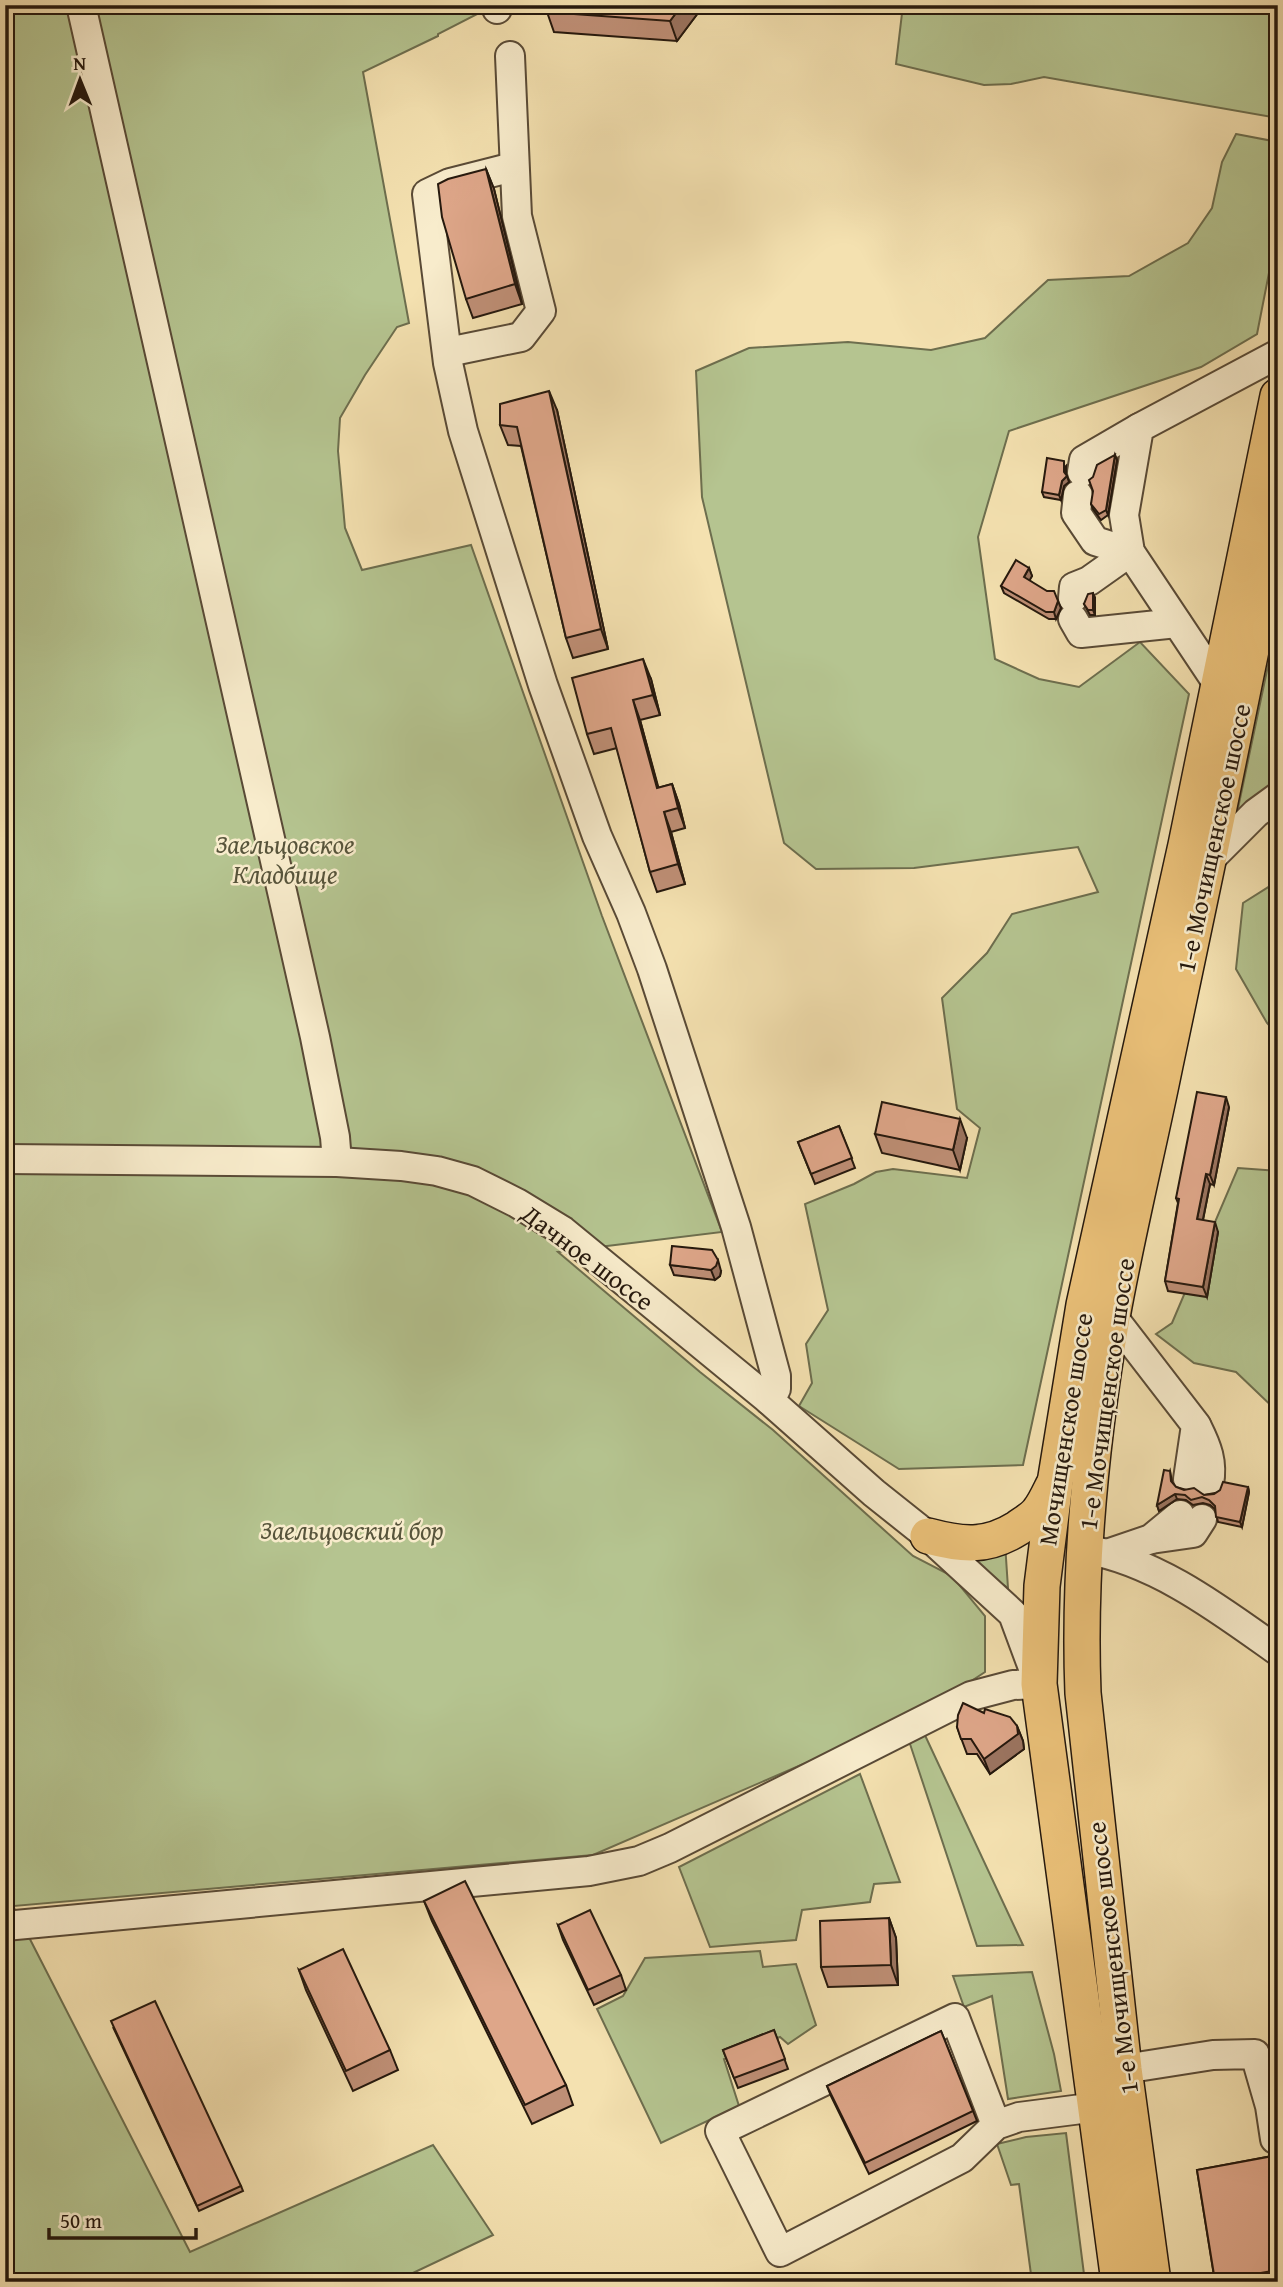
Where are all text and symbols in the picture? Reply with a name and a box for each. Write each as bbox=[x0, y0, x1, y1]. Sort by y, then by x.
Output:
north arrow bbox=[46, 46, 116, 116]
text: N bbox=[73, 49, 87, 77]
street label: 1-е Мочищенское шоссе bbox=[1165, 700, 1261, 976]
park label: Заельцовское Кладбище bbox=[216, 824, 354, 893]
street label: Дачное шоссе bbox=[513, 1193, 663, 1320]
street label: 1-е Мочищенское шоссе bbox=[1068, 1255, 1144, 1533]
street label: Мочищенское шоссе bbox=[1027, 1310, 1103, 1548]
park label: Заельцовский бор bbox=[260, 1510, 444, 1549]
street label: 1-е Мочищенское шоссе bbox=[1076, 1819, 1148, 2097]
scale bar bbox=[49, 2196, 196, 2240]
text: 50 m bbox=[60, 2205, 102, 2236]

